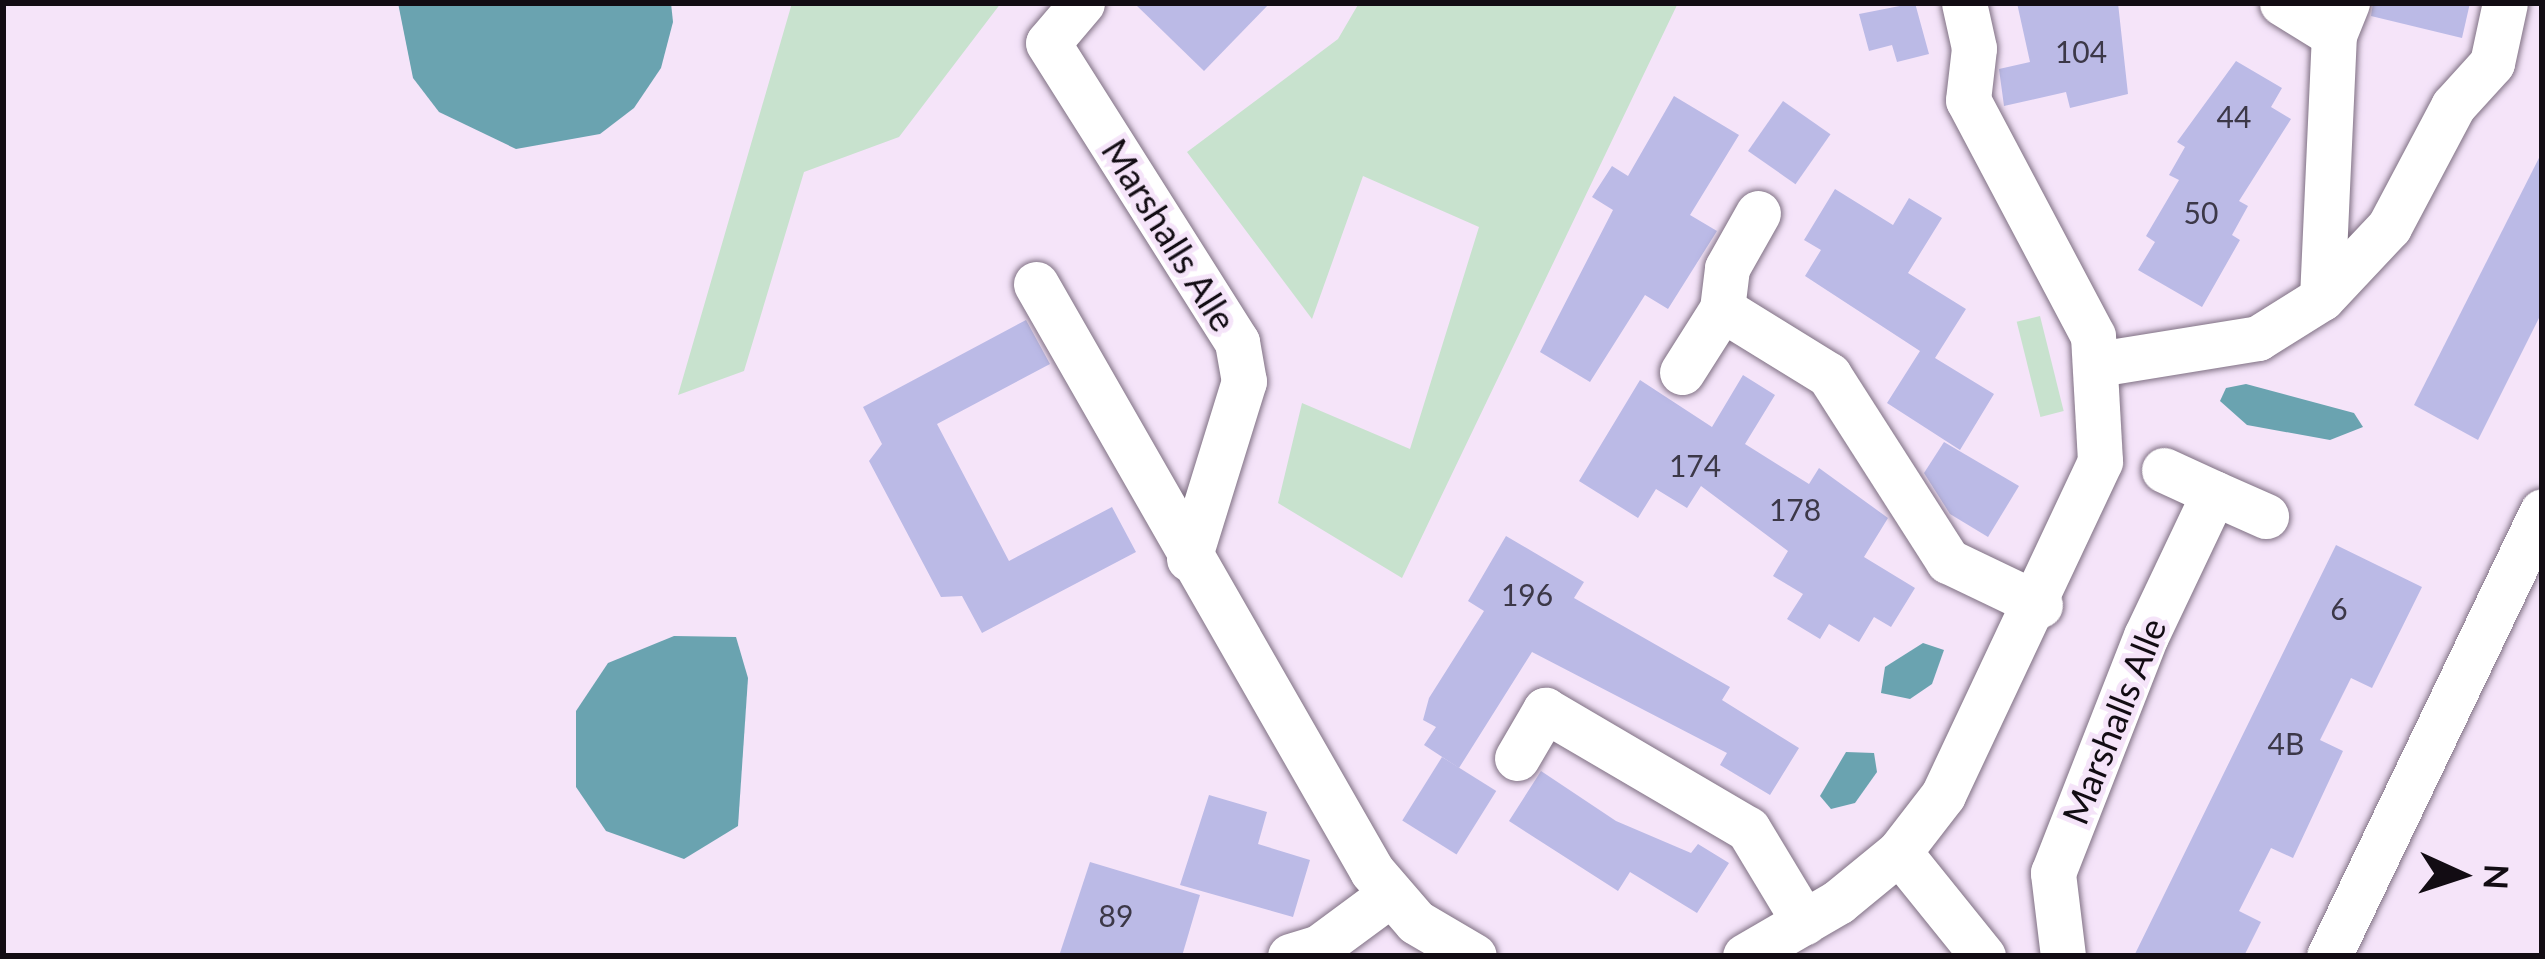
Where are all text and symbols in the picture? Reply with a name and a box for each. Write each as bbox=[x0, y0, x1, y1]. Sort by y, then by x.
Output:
house number: 104 bbox=[2055, 33, 2107, 69]
house number: 44 bbox=[2217, 98, 2251, 134]
street label: Marshalls Alle bbox=[1093, 131, 1245, 339]
house number: 50 bbox=[2184, 194, 2218, 230]
house number: 174 bbox=[1669, 447, 1721, 483]
house number: 178 bbox=[1769, 491, 1821, 527]
house number: 196 bbox=[1501, 576, 1553, 612]
house number: 6 bbox=[2330, 590, 2348, 626]
street label: Marshalls Alle bbox=[2053, 611, 2175, 831]
house number: 4B bbox=[2268, 725, 2304, 761]
north arrow bbox=[2401, 815, 2521, 935]
text: N bbox=[2476, 863, 2518, 891]
house number: 89 bbox=[1099, 897, 1133, 933]

